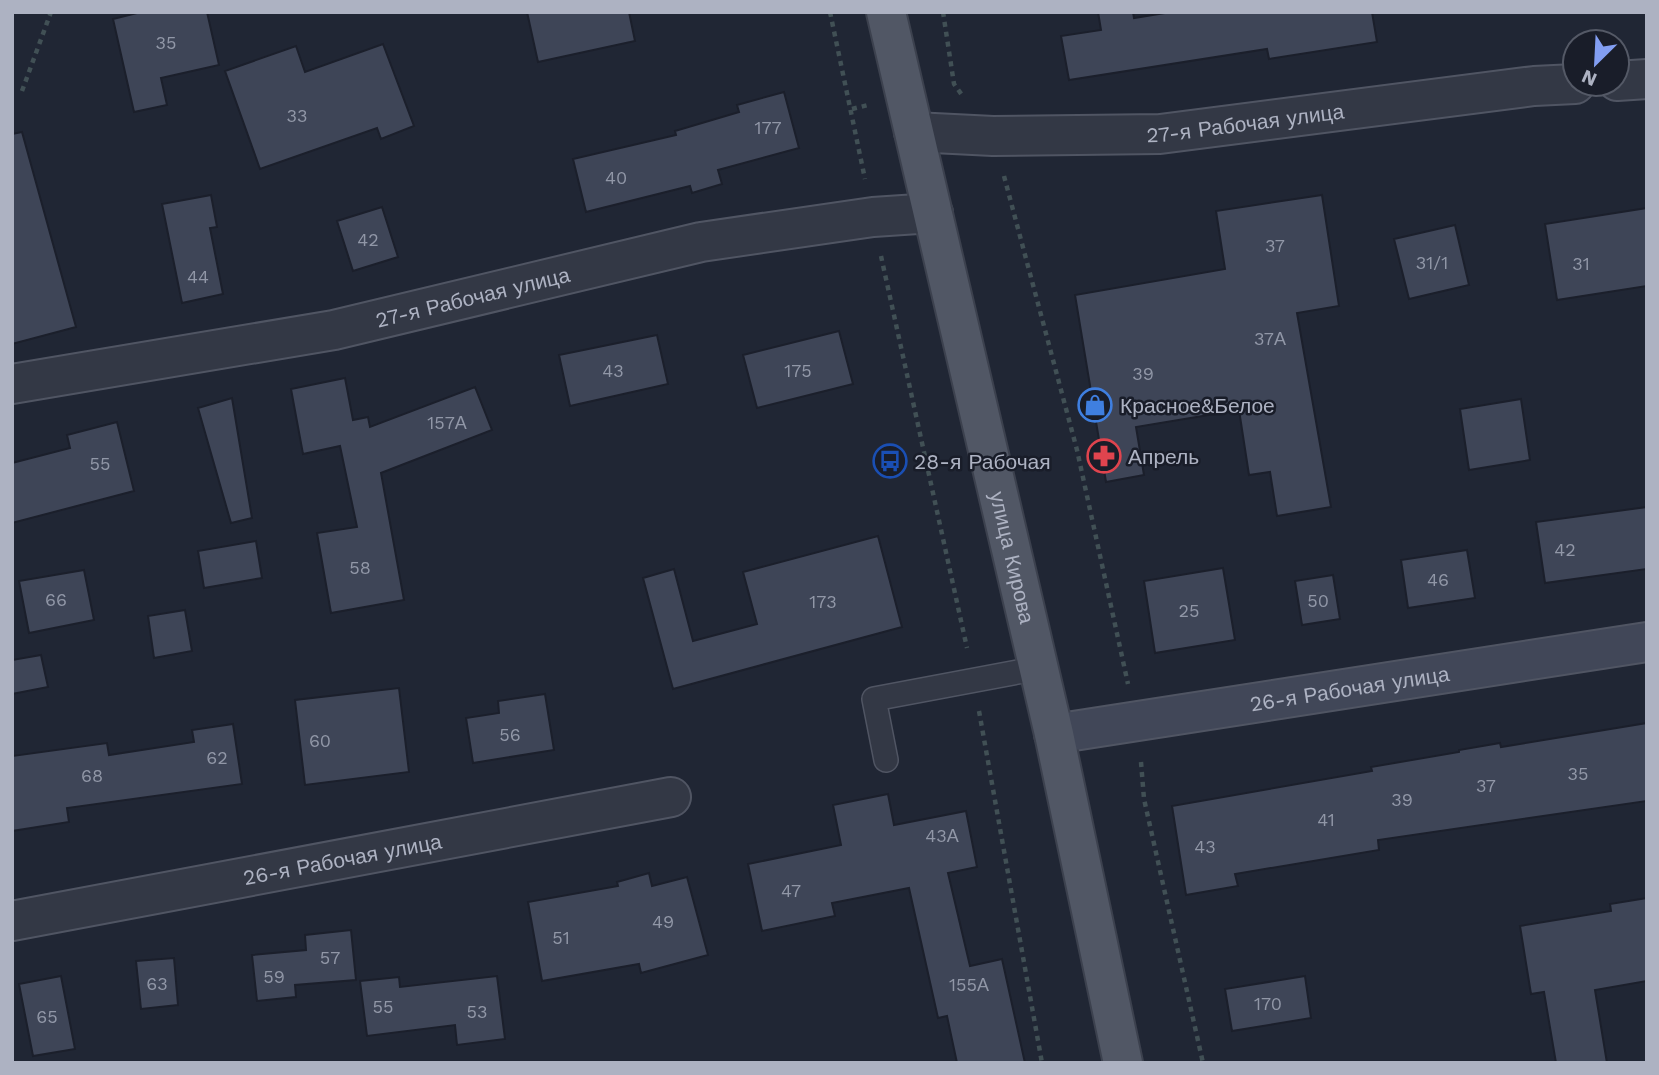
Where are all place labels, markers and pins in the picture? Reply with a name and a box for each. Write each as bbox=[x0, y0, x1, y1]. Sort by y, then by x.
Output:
shop icon: Красное&Белое bbox=[1076, 386, 1114, 424]
place label: Красное&Белое bbox=[1120, 393, 1275, 418]
pharmacy icon: Апрель bbox=[1085, 437, 1123, 475]
bus stop icon: 28-я Рабочая bbox=[871, 442, 909, 480]
place label: Апрель bbox=[1128, 444, 1199, 469]
place label: 28-я Рабочая bbox=[914, 449, 1051, 474]

